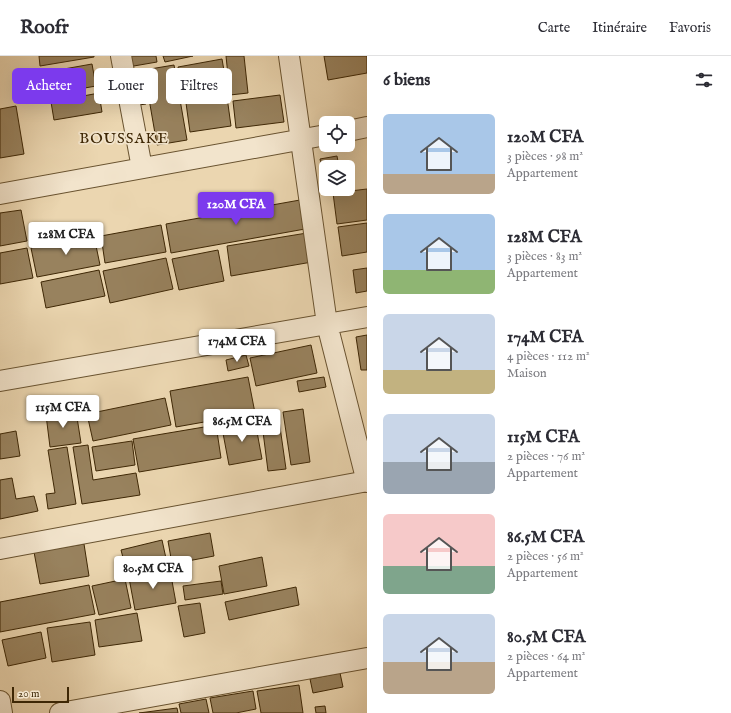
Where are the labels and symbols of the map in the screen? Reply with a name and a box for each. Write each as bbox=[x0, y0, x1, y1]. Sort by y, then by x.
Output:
district label: BOUSSAKE bbox=[79, 129, 169, 148]
pin: 120M CFA bbox=[195, 192, 277, 226]
pin: 128M CFA bbox=[25, 222, 107, 256]
pin: 174M CFA bbox=[196, 329, 278, 363]
pin: 115M CFA bbox=[22, 395, 104, 429]
pin: 86.5M CFA bbox=[196, 409, 288, 443]
pin: 80.5M CFA bbox=[107, 556, 199, 590]
scale bar bbox=[12, 685, 69, 704]

